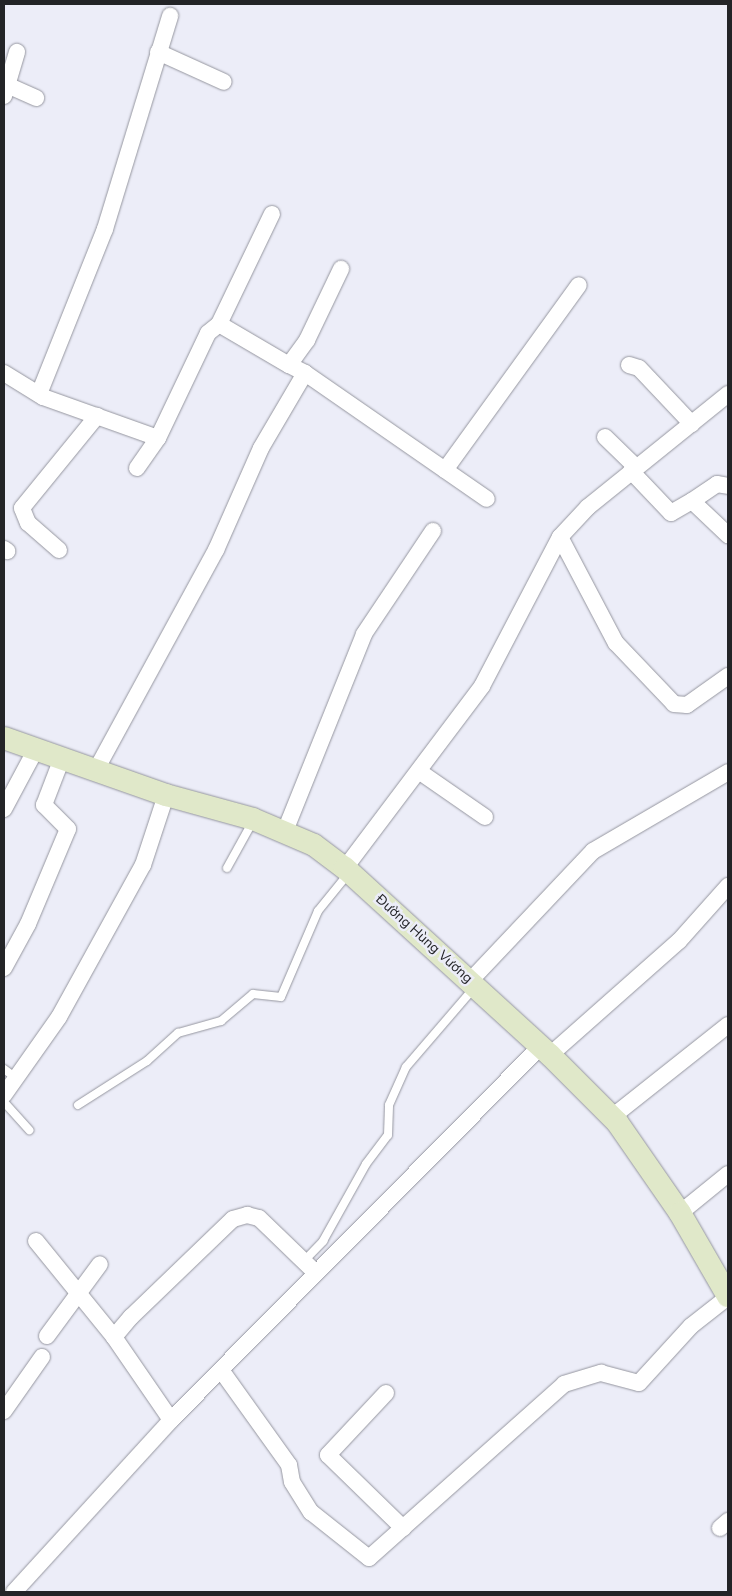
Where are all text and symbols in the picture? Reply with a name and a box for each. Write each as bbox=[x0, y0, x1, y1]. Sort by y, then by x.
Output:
street label: Đường Hùng Vương bbox=[372, 891, 476, 987]

